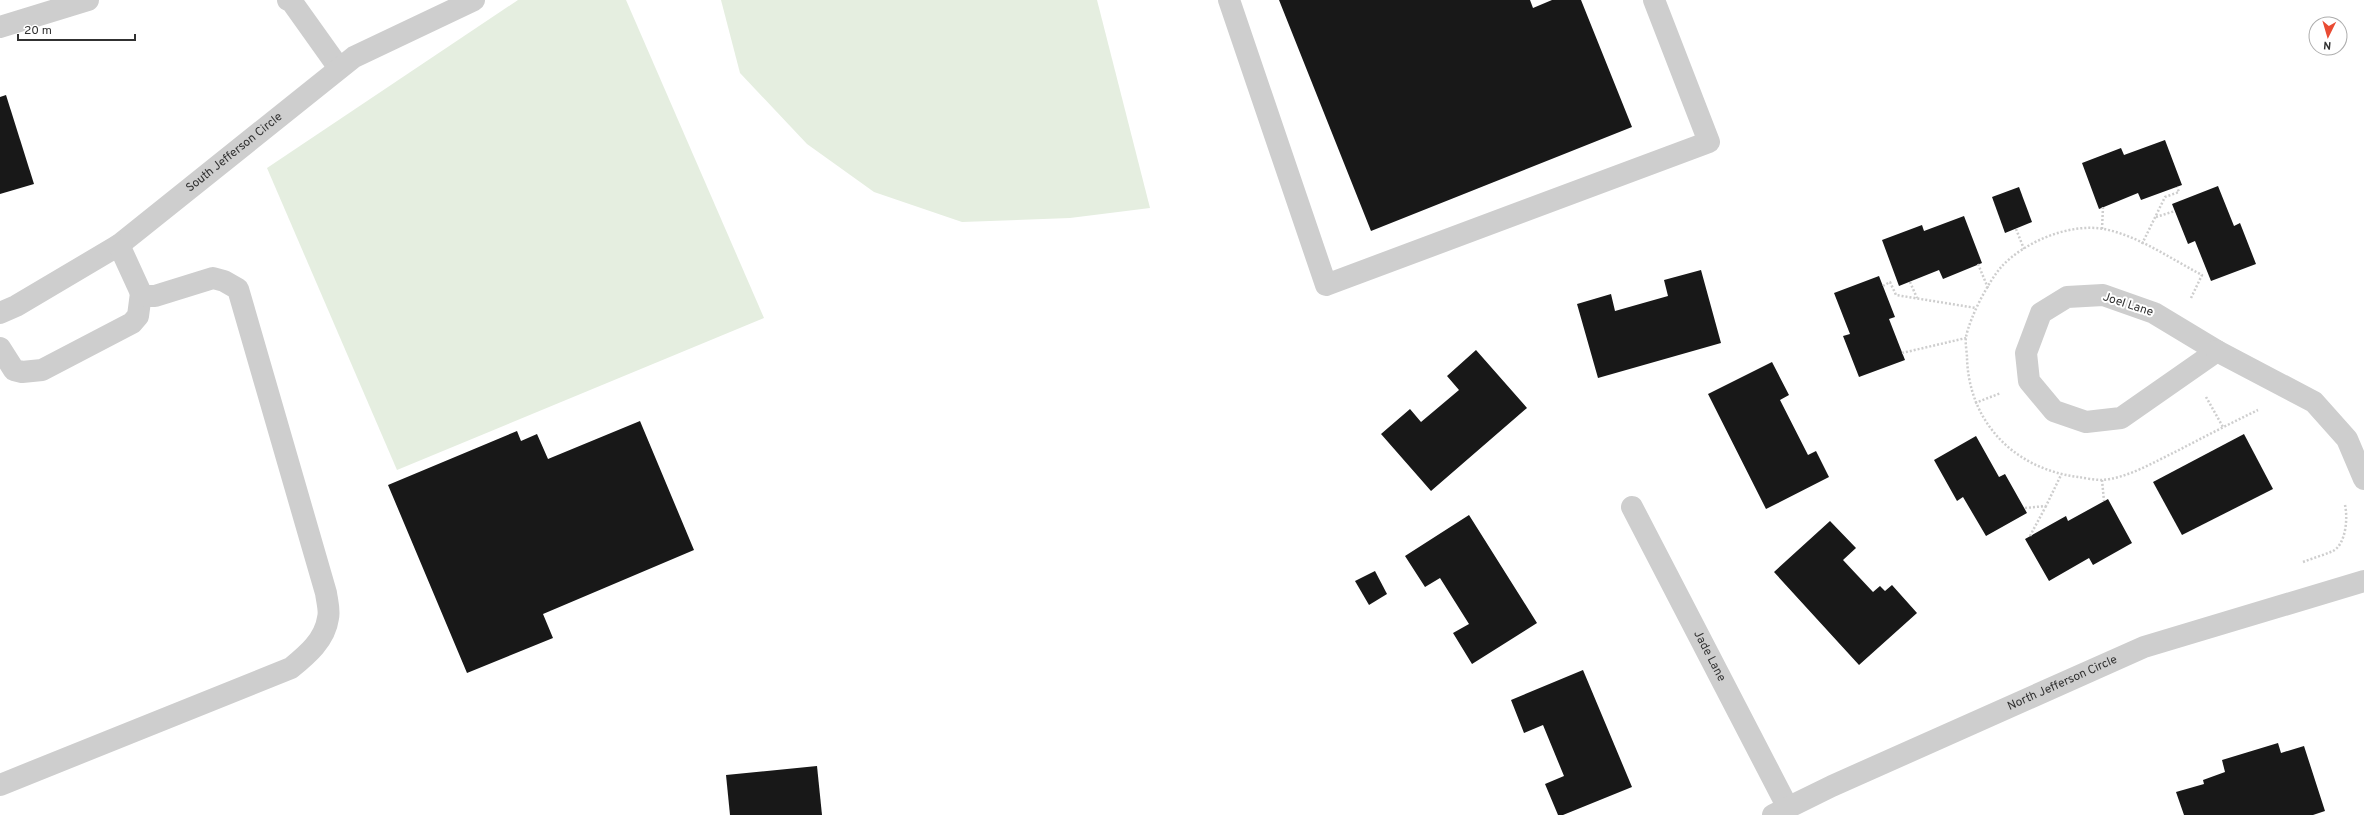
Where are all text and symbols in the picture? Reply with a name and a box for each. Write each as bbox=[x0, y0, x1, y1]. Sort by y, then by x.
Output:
scale bar bbox=[18, 16, 135, 42]
north arrow bbox=[2308, 16, 2348, 56]
text: 20 m bbox=[24, 23, 52, 39]
text: N bbox=[2323, 38, 2332, 52]
street label: South Jefferson Circle bbox=[183, 109, 286, 196]
street label: Joel Lane bbox=[2101, 289, 2155, 321]
street label: Jade Lane bbox=[1689, 628, 1729, 685]
street label: North Jefferson Circle bbox=[2005, 652, 2120, 715]

